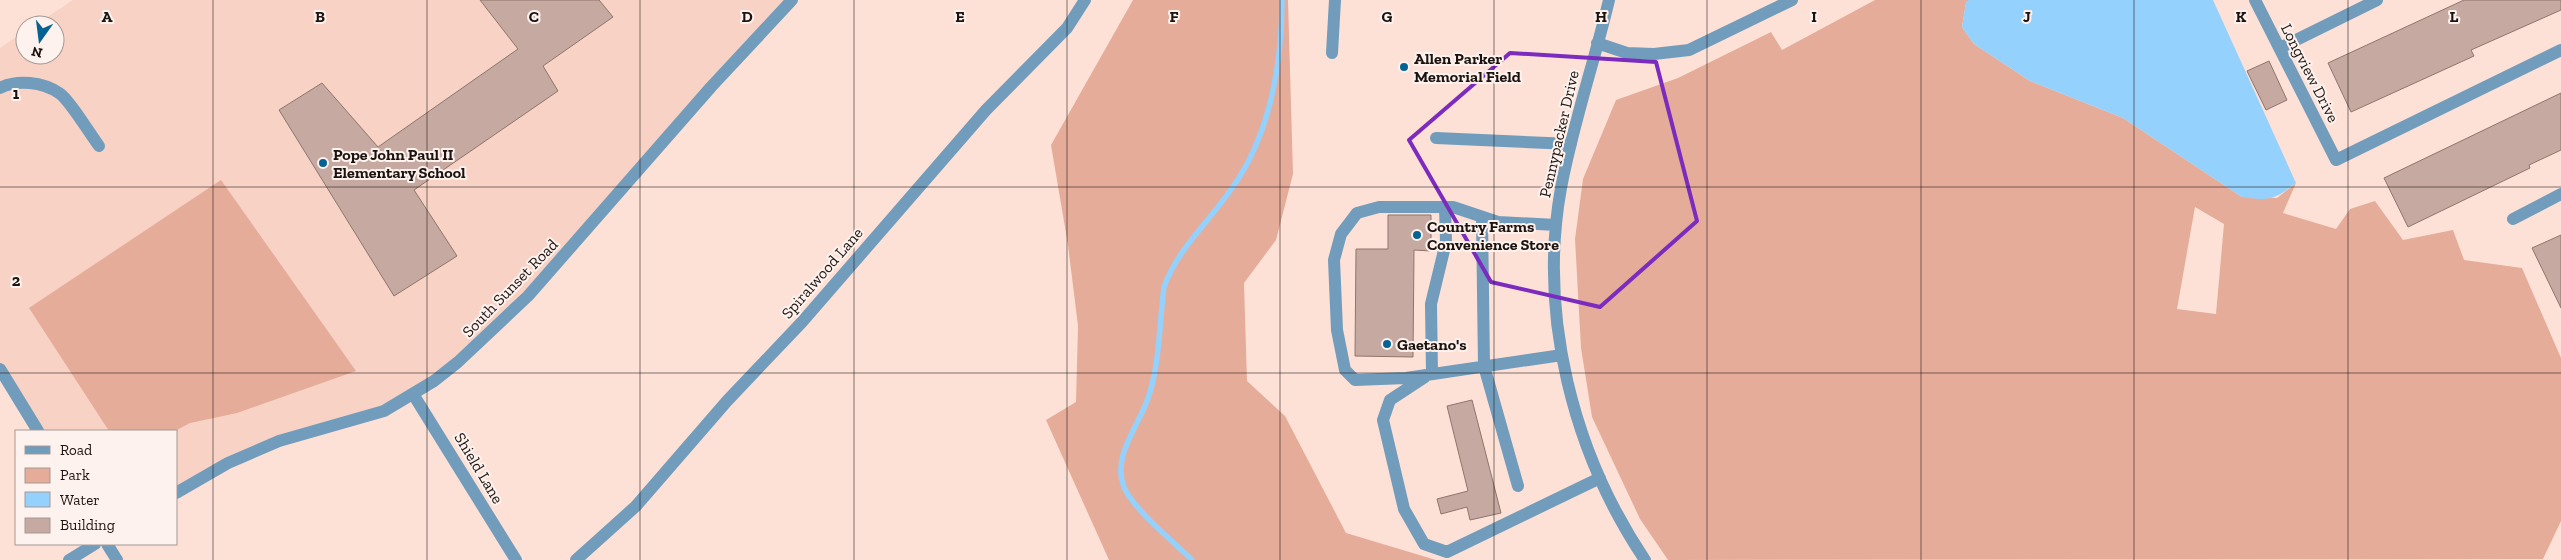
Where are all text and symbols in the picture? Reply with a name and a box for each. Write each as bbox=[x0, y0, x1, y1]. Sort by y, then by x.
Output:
text: A bbox=[102, 7, 113, 26]
text: B bbox=[315, 7, 325, 26]
text: C bbox=[529, 7, 539, 26]
text: D bbox=[741, 7, 753, 26]
text: E bbox=[955, 7, 965, 26]
text: F bbox=[1169, 7, 1179, 26]
text: G bbox=[1382, 7, 1393, 26]
text: H bbox=[1595, 7, 1607, 26]
text: I bbox=[1811, 7, 1817, 26]
text: J bbox=[2023, 7, 2031, 26]
text: K bbox=[2236, 7, 2247, 26]
text: L bbox=[2450, 7, 2459, 26]
north arrow bbox=[15, 15, 65, 65]
street label: Longview Drive bbox=[2277, 21, 2343, 125]
text: N bbox=[29, 43, 44, 62]
place label: Allen Parker Memorial Field bbox=[1414, 49, 1521, 86]
marker: Allen Parker Memorial Field bbox=[1398, 61, 1410, 73]
street label: Pennypacker Drive bbox=[1535, 69, 1583, 199]
text: 1 bbox=[13, 84, 20, 103]
place label: Pope John Paul II Elementary School bbox=[333, 145, 466, 182]
marker: Pope John Paul II Elementary School bbox=[317, 157, 329, 169]
place label: Country Farms Convenience Store bbox=[1427, 217, 1559, 254]
street label: Spiralwood Lane bbox=[777, 224, 867, 322]
marker: Country Farms Convenience Store bbox=[1411, 229, 1423, 241]
street label: South Sunset Road bbox=[458, 235, 562, 341]
text: 2 bbox=[12, 271, 21, 290]
place label: Gaetano's bbox=[1397, 335, 1467, 354]
marker: Gaetano's bbox=[1381, 338, 1393, 350]
street label: Shield Lane bbox=[450, 429, 508, 507]
legend bbox=[15, 430, 178, 545]
text: Road bbox=[60, 441, 93, 459]
text: Park bbox=[60, 466, 90, 484]
text: Water bbox=[60, 491, 100, 509]
text: Building bbox=[60, 516, 115, 534]

